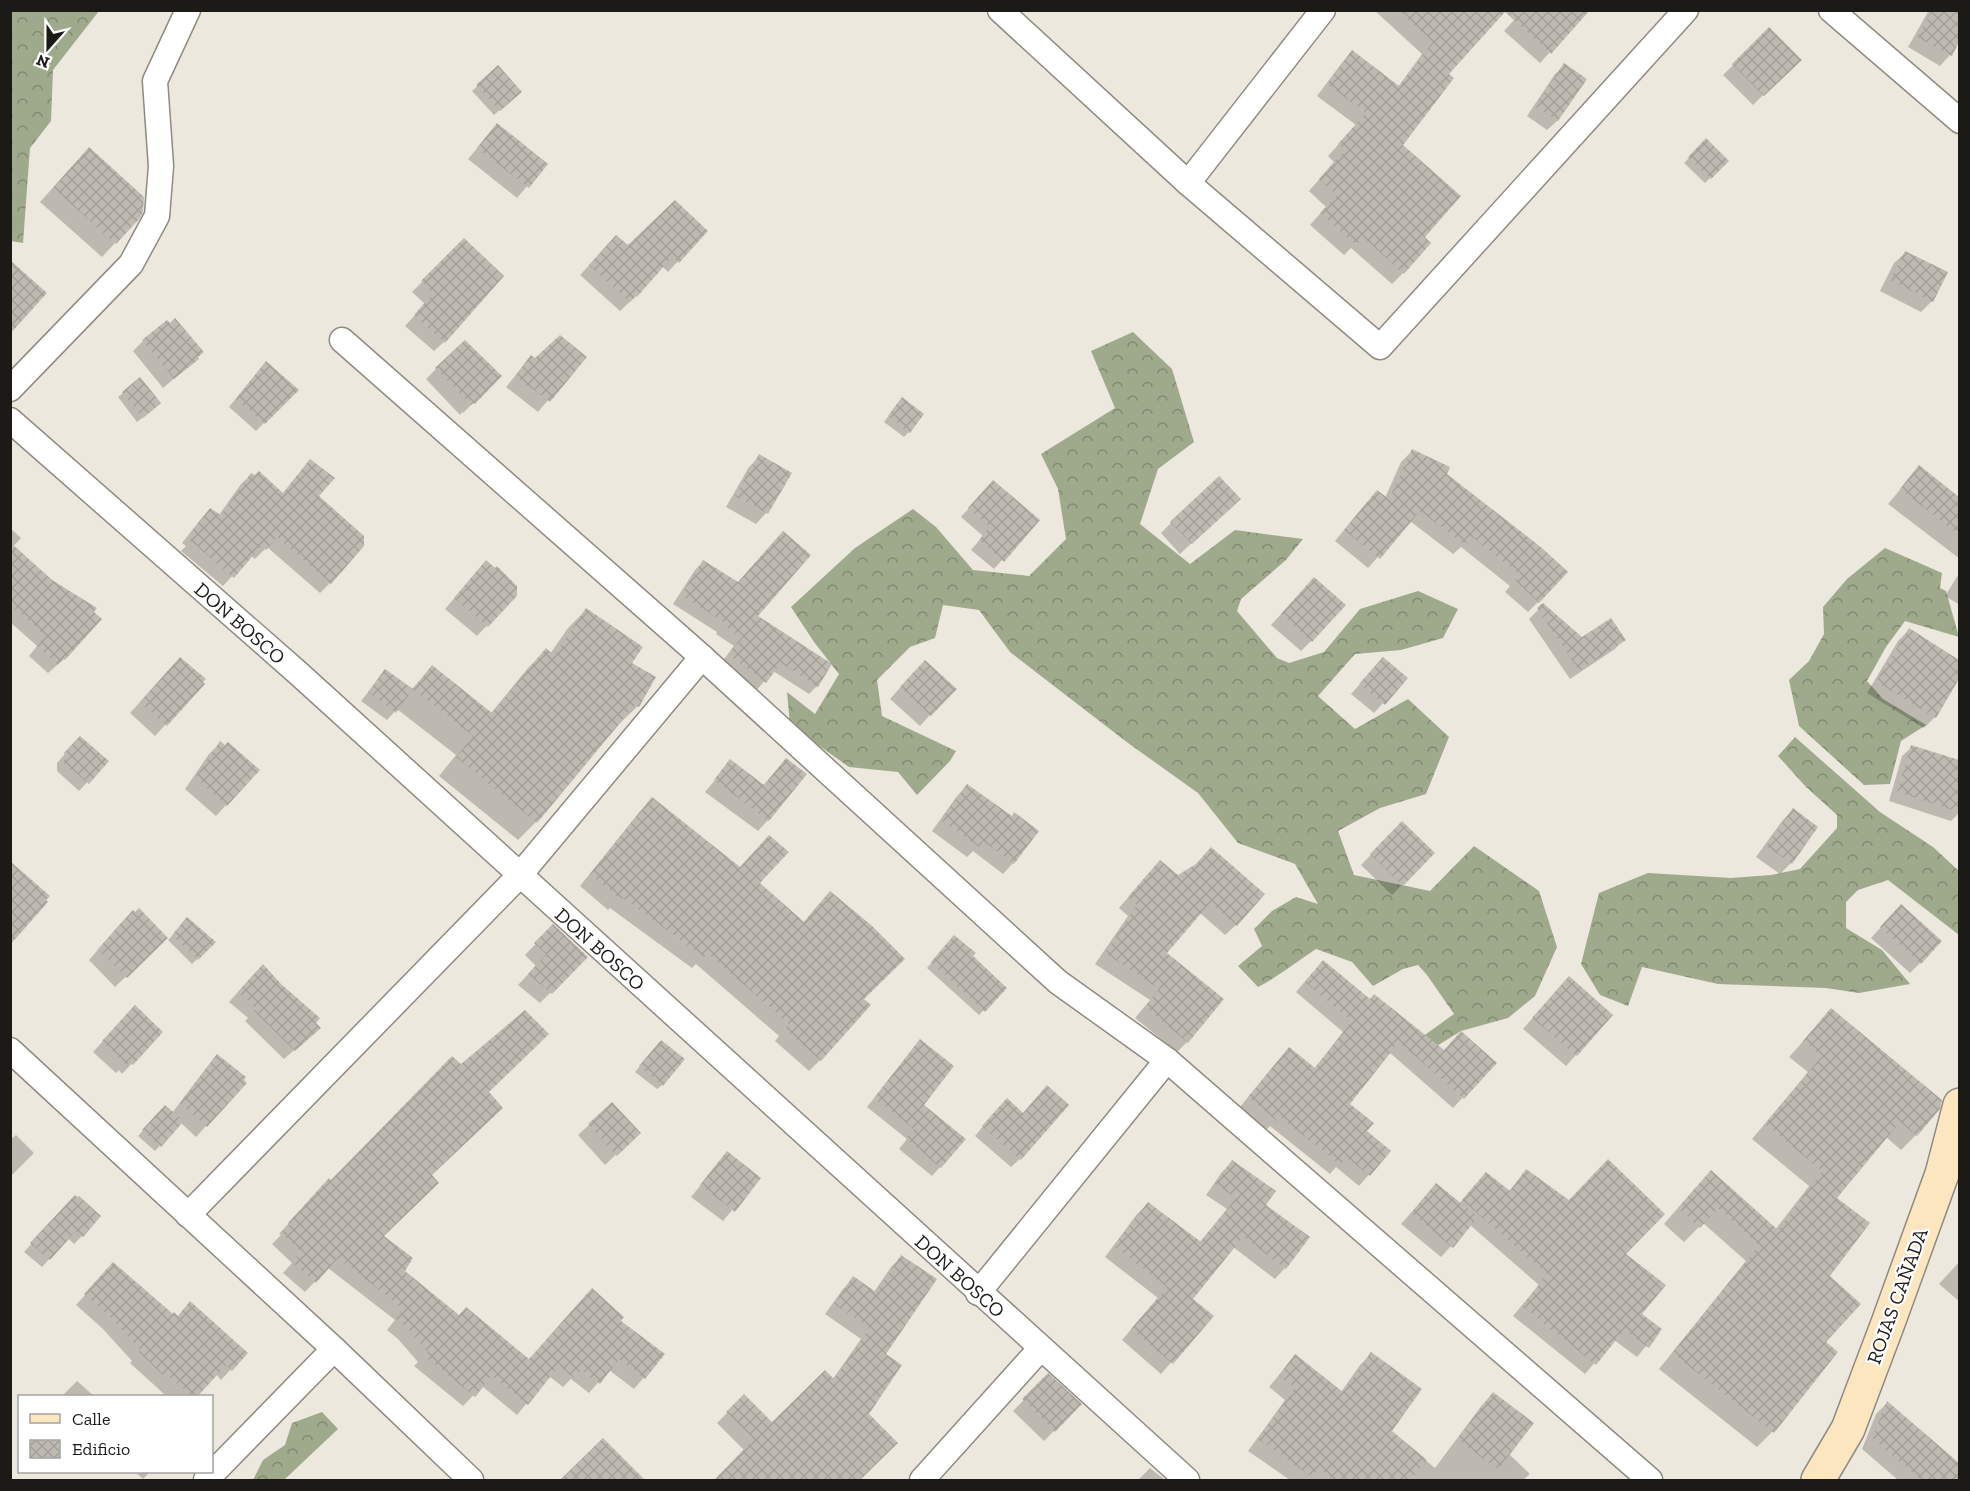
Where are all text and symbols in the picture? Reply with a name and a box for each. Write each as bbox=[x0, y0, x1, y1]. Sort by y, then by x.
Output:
north arrow bbox=[18, 18, 78, 78]
text: N bbox=[34, 50, 52, 73]
street label: DON BOSCO bbox=[190, 577, 290, 669]
street label: DON BOSCO bbox=[550, 902, 650, 996]
street label: ROJAS CAÑADA bbox=[1861, 1224, 1933, 1367]
street label: DON BOSCO bbox=[910, 1229, 1010, 1323]
legend bbox=[18, 1395, 213, 1473]
text: Calle bbox=[72, 1408, 110, 1430]
text: Edificio bbox=[72, 1438, 130, 1460]

